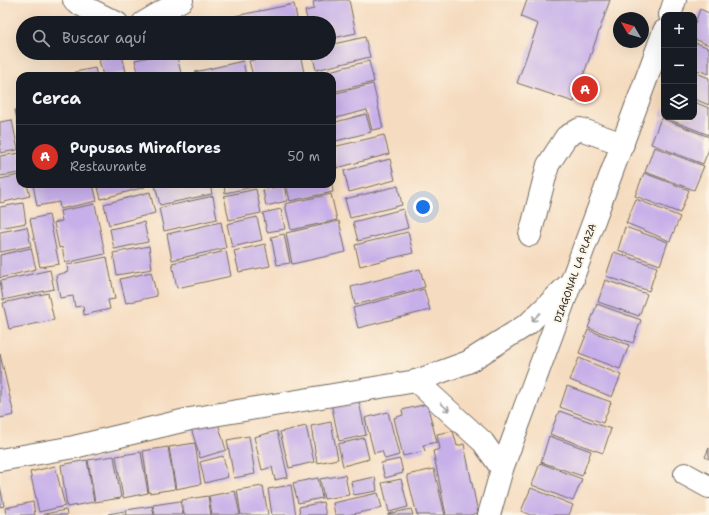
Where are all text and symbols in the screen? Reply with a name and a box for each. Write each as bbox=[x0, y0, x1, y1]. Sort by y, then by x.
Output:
north arrow bbox=[613, 12, 649, 48]
map controls bbox=[661, 12, 697, 120]
button: + bbox=[661, 12, 697, 48]
search box bbox=[16, 16, 336, 60]
icon: search bbox=[30, 27, 52, 49]
text: Buscar aquí bbox=[62, 28, 146, 48]
button: − bbox=[661, 48, 697, 84]
pin: A bbox=[572, 74, 598, 104]
button: layers bbox=[661, 84, 697, 120]
text: Cerca bbox=[32, 87, 81, 109]
text: Pupusas Miraflores bbox=[70, 138, 221, 158]
text: A bbox=[40, 148, 50, 165]
text: 50 m bbox=[287, 148, 320, 165]
text: Restaurante bbox=[70, 158, 147, 175]
your location bbox=[413, 197, 433, 217]
street label: DIAGONAL LA PLAZA bbox=[551, 222, 599, 324]
one-way arrow bbox=[531, 312, 540, 322]
one-way arrow bbox=[440, 403, 450, 412]

